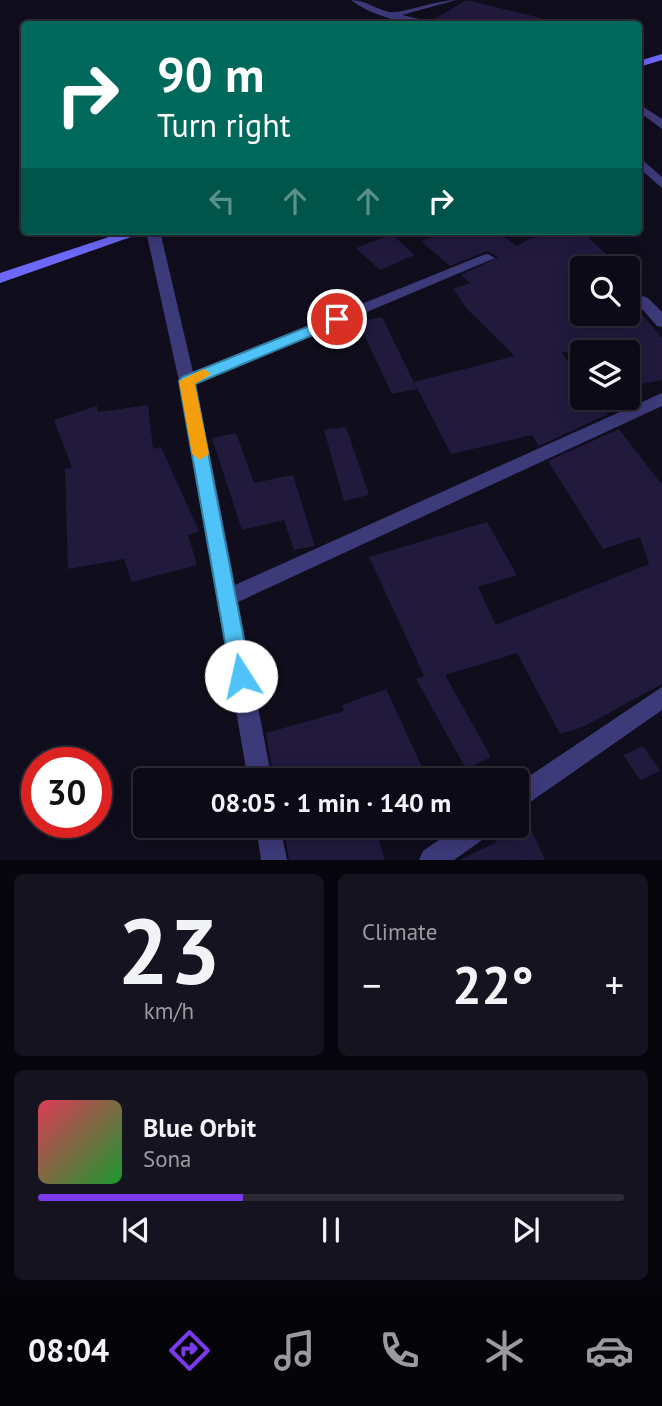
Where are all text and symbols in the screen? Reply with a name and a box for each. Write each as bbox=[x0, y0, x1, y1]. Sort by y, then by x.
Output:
text: 90 m bbox=[157, 42, 264, 106]
icon: right bbox=[42, 49, 133, 140]
text: Turn right bbox=[157, 104, 291, 146]
icon: left bbox=[203, 182, 241, 220]
icon: ahead bbox=[276, 182, 314, 220]
icon: ahead bbox=[349, 182, 387, 220]
icon: right bbox=[422, 182, 460, 220]
map controls bbox=[570, 256, 640, 410]
button: search bbox=[570, 256, 640, 326]
pin bbox=[307, 289, 367, 349]
icon: arrive bbox=[318, 300, 356, 338]
button: layers bbox=[570, 340, 640, 410]
position arrow bbox=[204, 639, 278, 713]
speed limit sign: 30 bbox=[21, 747, 112, 838]
text: 08:05 · 1 min · 140 m bbox=[211, 786, 451, 819]
text: 23 bbox=[117, 891, 221, 1009]
text: Climate bbox=[362, 917, 437, 946]
text: 22° bbox=[452, 951, 534, 1018]
text: − bbox=[362, 960, 381, 1009]
text: + bbox=[605, 960, 624, 1009]
text: km/h bbox=[144, 996, 194, 1025]
text: Blue Orbit bbox=[143, 1111, 256, 1144]
text: Sona bbox=[143, 1144, 192, 1173]
icon: previous bbox=[117, 1211, 155, 1249]
icon: pause bbox=[312, 1211, 350, 1249]
icon: next bbox=[507, 1211, 545, 1249]
icon: directions bbox=[165, 1326, 214, 1375]
icon: music bbox=[270, 1326, 319, 1375]
icon: phone bbox=[375, 1326, 424, 1375]
icon: climate bbox=[480, 1326, 529, 1375]
icon: car bbox=[585, 1326, 634, 1375]
text: 08:04 bbox=[28, 1329, 109, 1371]

